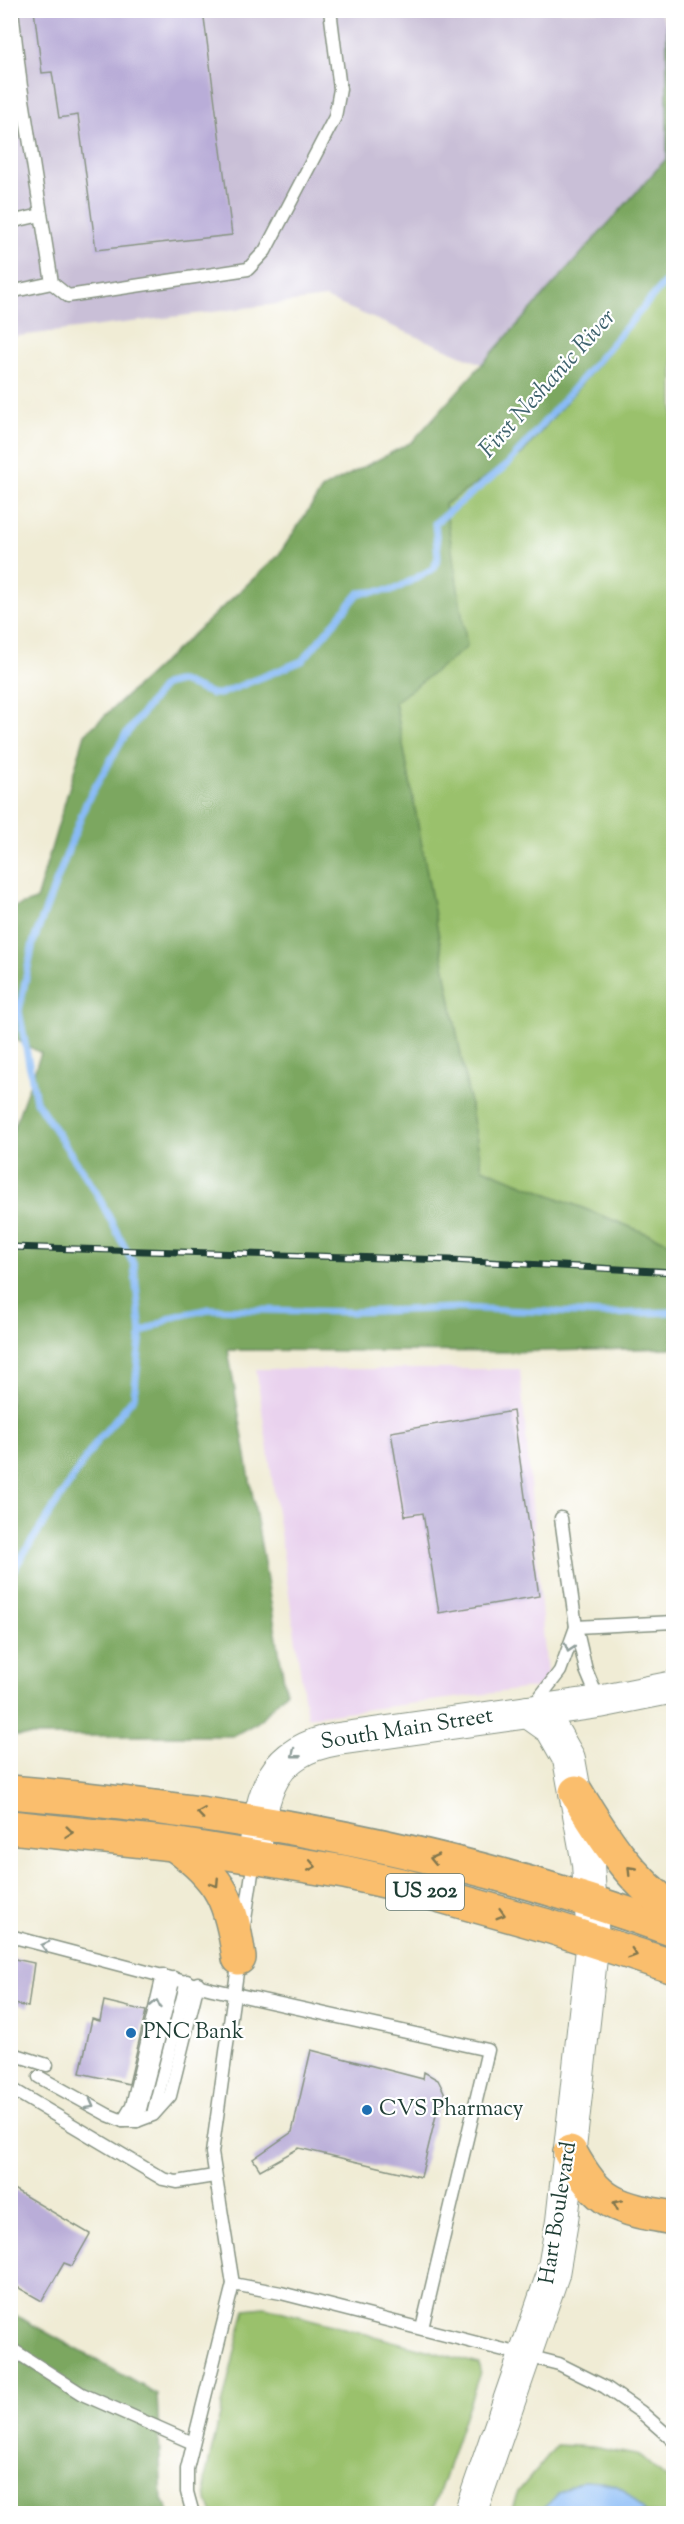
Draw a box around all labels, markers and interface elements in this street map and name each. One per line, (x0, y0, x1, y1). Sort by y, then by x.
water label: First Neshanic River (472, 302, 625, 466)
one-way arrow (564, 1642, 576, 1653)
street label: South Main Street (319, 1701, 496, 1759)
one-way arrow (291, 1747, 302, 1758)
one-way arrow (197, 1807, 206, 1820)
one-way arrow (64, 1825, 73, 1837)
one-way arrow (430, 1853, 440, 1866)
one-way arrow (307, 1859, 317, 1872)
one-way arrow (627, 1866, 638, 1876)
road number: US 202 (386, 1874, 464, 1910)
one-way arrow (208, 1877, 220, 1887)
one-way arrow (495, 1907, 506, 1919)
one-way arrow (40, 1940, 50, 1953)
one-way arrow (627, 1946, 638, 1959)
one-way arrow (148, 2000, 161, 2010)
place label: PNC Bank (143, 2017, 244, 2049)
marker: PNC Bank (124, 2026, 138, 2040)
place label: CVS Pharmacy (379, 2094, 523, 2126)
one-way arrow (84, 2098, 94, 2109)
marker: CVS Pharmacy (360, 2103, 374, 2117)
street label: Hart Boulevard (532, 2139, 586, 2287)
one-way arrow (613, 2199, 624, 2211)

